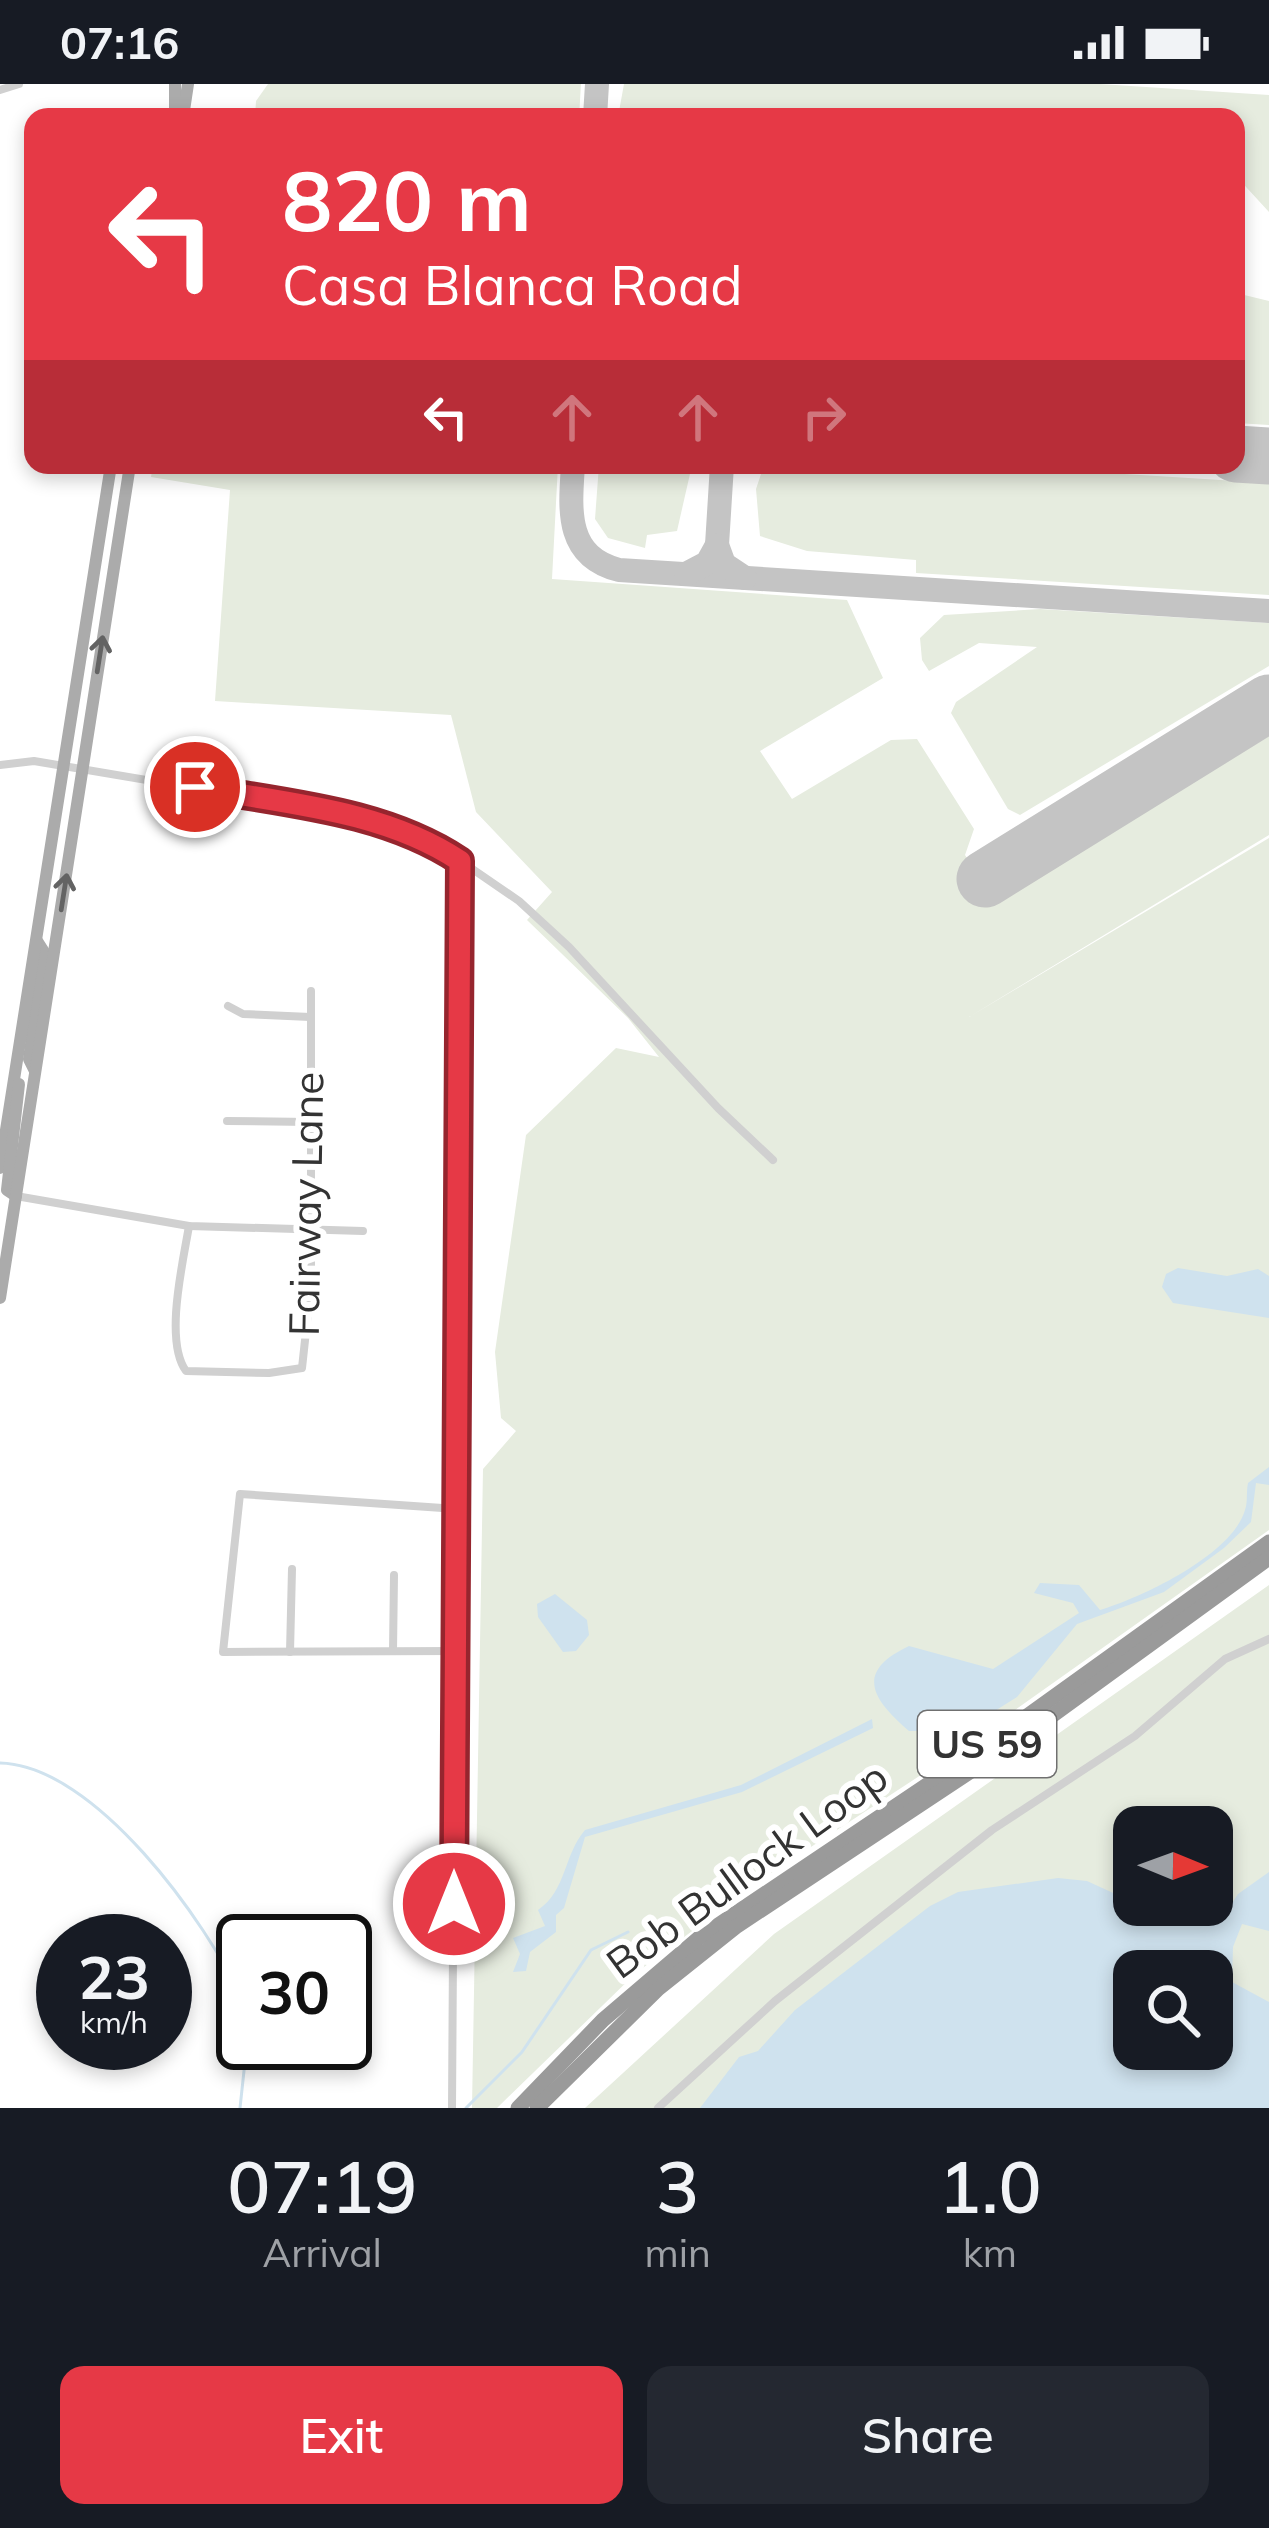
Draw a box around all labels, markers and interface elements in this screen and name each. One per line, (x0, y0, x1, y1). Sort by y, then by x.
text: 07:16 (60, 14, 179, 70)
text: 820 m (282, 147, 532, 252)
icon: left (84, 156, 240, 312)
text: Casa Blanca Road (282, 251, 743, 319)
icon: left (413, 384, 479, 450)
icon: ahead (539, 384, 605, 450)
icon: ahead (665, 384, 731, 450)
icon: right (791, 384, 857, 450)
one-way arrow (90, 635, 113, 674)
pin (144, 736, 246, 838)
icon: arrive (162, 754, 228, 820)
one-way arrow (53, 874, 76, 913)
street label: Fairway Lane (277, 1071, 334, 1337)
road number: US 59 (918, 1711, 1056, 1777)
street label: Bob Bullock Loop (596, 1750, 898, 1989)
north arrow (1113, 1806, 1233, 1926)
map controls (1113, 1806, 1233, 2070)
position arrow (391, 1841, 517, 1967)
speed limit sign: 30 (216, 1914, 372, 2070)
text: 23 (78, 1939, 150, 2014)
button: search (1113, 1950, 1233, 2070)
text: km/h (80, 2003, 148, 2041)
text: 07:19 (227, 2141, 417, 2231)
text: 3 (656, 2141, 699, 2231)
text: 1.0 (938, 2141, 1042, 2231)
text: Arrival (263, 2228, 382, 2277)
text: min (645, 2228, 711, 2277)
text: km (963, 2228, 1017, 2277)
button: Exit (60, 2366, 623, 2504)
button: Share (647, 2366, 1209, 2504)

